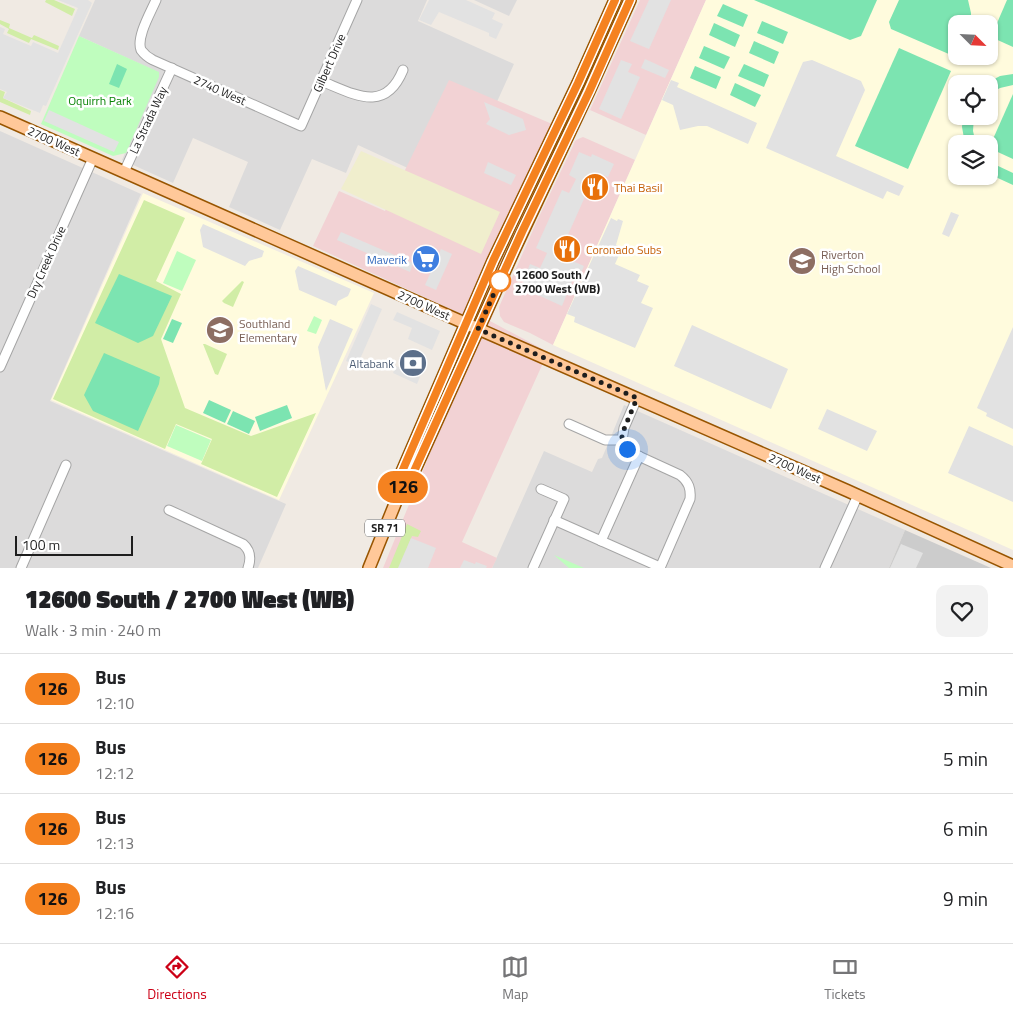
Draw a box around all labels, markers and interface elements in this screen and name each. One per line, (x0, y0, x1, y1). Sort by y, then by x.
north arrow (948, 15, 998, 65)
map controls (948, 15, 998, 185)
street label: Gilbert Drive (308, 31, 350, 95)
street label: 2740 West (191, 70, 250, 110)
button: locate (948, 75, 998, 125)
street label: La Strada Way (124, 83, 172, 157)
park label: Oquirrh Park (68, 91, 132, 110)
street label: 2700 West (25, 121, 84, 161)
button: layers (948, 135, 998, 185)
restaurant icon: Thai Basil (580, 172, 610, 202)
place label: Thai Basil (614, 178, 662, 197)
street label: Dry Creek Drive (22, 223, 70, 301)
restaurant icon: Coronado Subs (552, 234, 582, 264)
place label: Coronado Subs (586, 240, 662, 259)
supermarket icon: Maverik (411, 244, 441, 274)
place label: Riverton High School (821, 245, 881, 278)
school or university icon: Riverton High School (787, 246, 817, 276)
place label: Maverik (367, 250, 407, 269)
place label: 12600 South / 2700 West (WB) (515, 265, 600, 298)
marker: 12600 South / 2700 West (WB) (489, 270, 511, 292)
street label: 2700 West (395, 285, 454, 325)
place label: Southland Elementary (239, 314, 297, 347)
school or university icon: Southland Elementary (205, 315, 235, 345)
bank icon: Altabank (398, 348, 428, 378)
place label: Altabank (349, 354, 394, 373)
your location (615, 437, 640, 462)
street label: 2700 West (766, 448, 825, 488)
line badge: 126 (374, 471, 432, 503)
text: 126 (388, 473, 418, 500)
road number: SR 71 (365, 520, 405, 536)
scale bar (15, 533, 132, 556)
text: 100 m (22, 534, 60, 555)
text: 12600 South / 2700 West (WB) (25, 581, 354, 617)
button: heart (936, 585, 988, 637)
text: Walk · 3 min · 240 m (25, 618, 161, 642)
text: Bus (95, 662, 126, 691)
text: 3 min (943, 674, 988, 703)
text: 126 (37, 675, 68, 702)
text: 12:10 (95, 691, 134, 715)
text: Bus (95, 732, 126, 761)
text: 5 min (943, 744, 988, 773)
text: 126 (37, 745, 68, 772)
text: 12:12 (95, 761, 134, 785)
text: Bus (95, 802, 126, 831)
text: 6 min (943, 814, 988, 843)
text: 126 (37, 815, 68, 842)
text: 12:13 (95, 831, 134, 855)
text: Bus (95, 872, 126, 901)
text: 9 min (943, 884, 988, 913)
text: 126 (37, 885, 68, 912)
text: 12:16 (95, 901, 134, 925)
tab: Directions (147, 953, 207, 1004)
tab: Map (501, 953, 529, 1004)
tab: Tickets (824, 953, 866, 1004)

